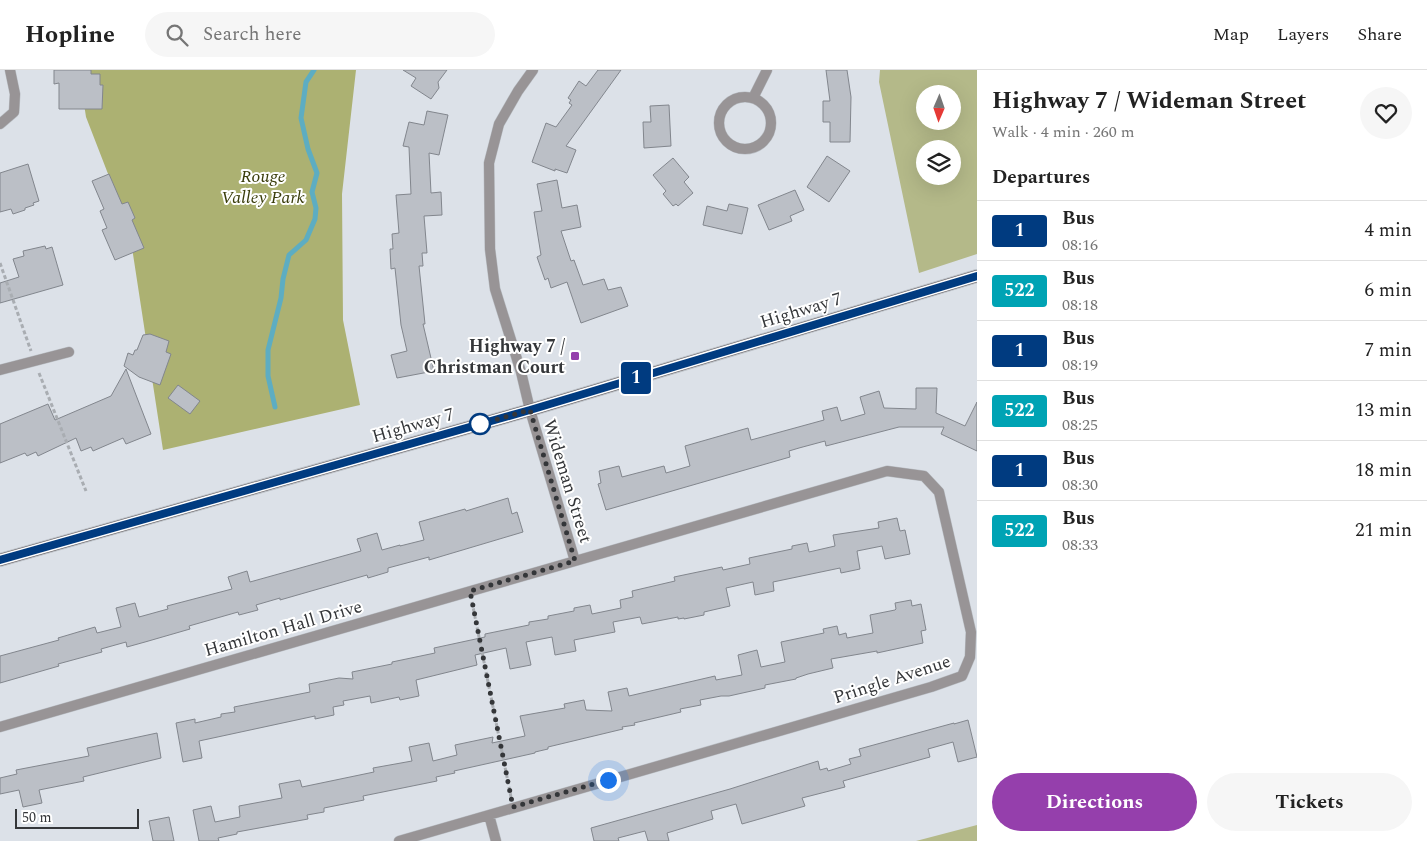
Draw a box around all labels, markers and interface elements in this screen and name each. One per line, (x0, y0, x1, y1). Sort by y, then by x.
search box (145, 12, 495, 57)
text: Hopline (25, 17, 115, 53)
text: Search here (203, 20, 301, 49)
icon: search (163, 21, 191, 49)
text: Map (1213, 21, 1249, 48)
text: Layers (1277, 21, 1329, 48)
text: Share (1357, 21, 1402, 48)
text: Highway 7 / Wideman Street (992, 83, 1306, 119)
north arrow (916, 85, 961, 130)
map controls (916, 85, 961, 185)
button: heart (1360, 87, 1412, 139)
text: Walk · 4 min · 260 m (992, 120, 1135, 144)
button: layers (916, 140, 961, 185)
park label: Rouge Valley Park (221, 163, 306, 211)
text: Departures (992, 163, 1090, 192)
text: Bus (1062, 204, 1095, 233)
text: 4 min (1364, 216, 1412, 245)
text: 1 (1014, 217, 1025, 244)
text: 08:16 (1062, 233, 1098, 257)
text: Bus (1062, 264, 1095, 293)
text: 6 min (1364, 276, 1412, 305)
text: 522 (1004, 277, 1035, 304)
street label: Highway 7 (757, 285, 846, 336)
text: 08:18 (1062, 293, 1098, 317)
text: Bus (1062, 324, 1095, 353)
place label: Highway 7 / Christman Court (424, 333, 565, 381)
text: 7 min (1364, 336, 1412, 365)
text: 1 (1014, 337, 1025, 364)
marker: Highway 7 / Christman Court (569, 350, 581, 362)
text: 08:19 (1062, 353, 1098, 377)
line badge: 1 (620, 362, 652, 394)
text: 1 (631, 364, 641, 391)
text: Bus (1062, 384, 1095, 413)
text: 13 min (1355, 396, 1412, 425)
text: 522 (1004, 397, 1035, 424)
street label: Highway 7 (369, 401, 458, 450)
unlabelled marker (469, 413, 491, 435)
text: 08:25 (1062, 413, 1098, 437)
street label: Wideman Street (536, 416, 599, 546)
text: Bus (1062, 444, 1095, 473)
text: 18 min (1355, 456, 1412, 485)
text: 1 (1014, 457, 1025, 484)
text: 08:30 (1062, 473, 1098, 497)
text: Bus (1062, 504, 1095, 533)
text: 21 min (1355, 516, 1412, 545)
text: 522 (1004, 517, 1035, 544)
text: 08:33 (1062, 533, 1098, 557)
street label: Hamilton Hall Drive (201, 593, 365, 664)
street label: Pringle Avenue (830, 648, 954, 711)
your location (596, 768, 621, 793)
button: Directions (992, 773, 1197, 831)
button: Tickets (1207, 773, 1412, 831)
scale bar (15, 806, 139, 829)
text: 50 m (22, 807, 52, 828)

